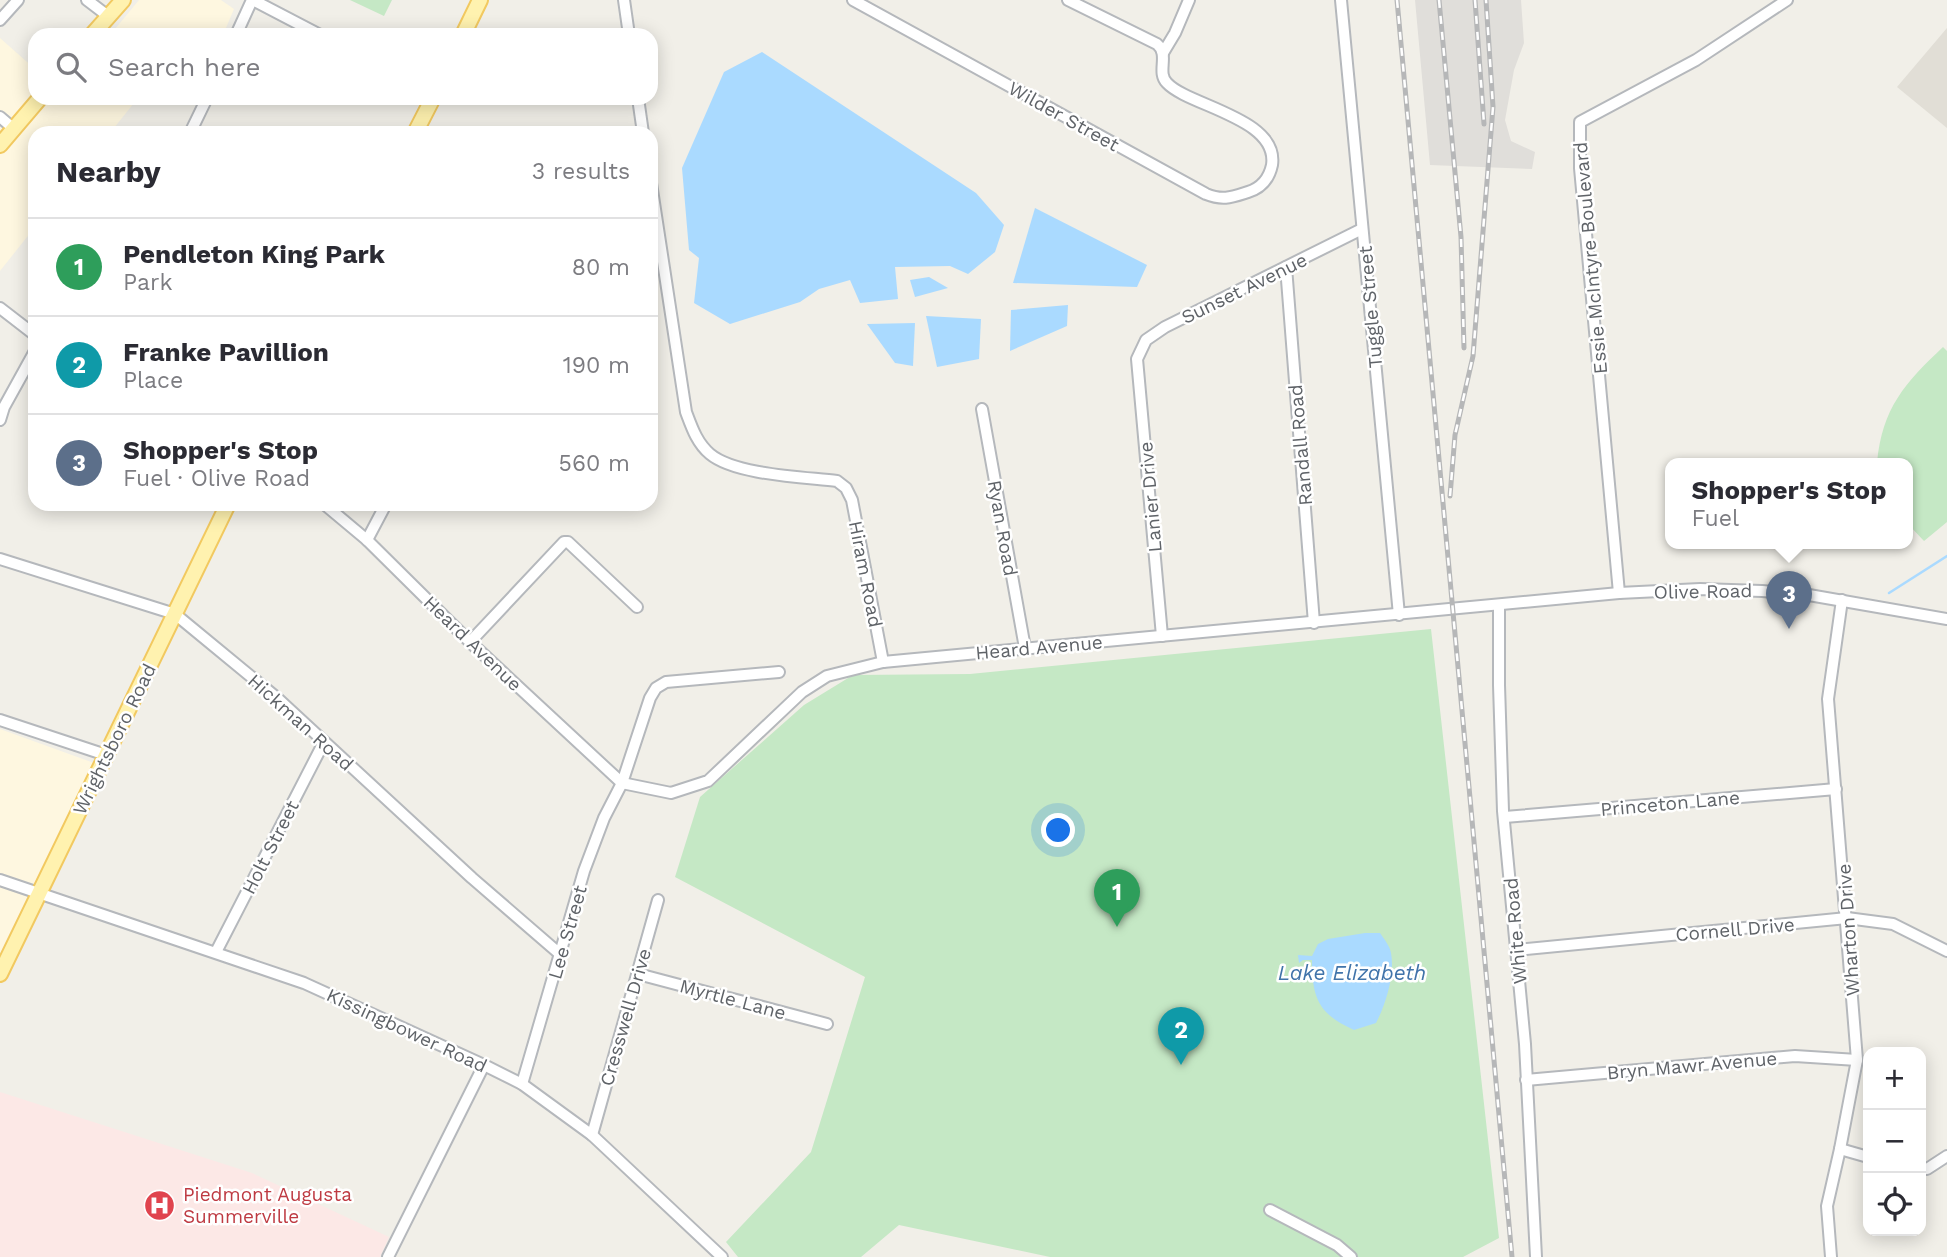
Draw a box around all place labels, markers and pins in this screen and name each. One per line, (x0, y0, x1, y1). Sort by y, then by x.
pin: 3 (1766, 571, 1812, 629)
pin: 1 (1094, 869, 1140, 927)
pin: 2 (1158, 1007, 1204, 1065)
place label: Piedmont Augusta Summerville (183, 1183, 352, 1228)
hospital icon: Piedmont Augusta Summerville (143, 1188, 177, 1222)

